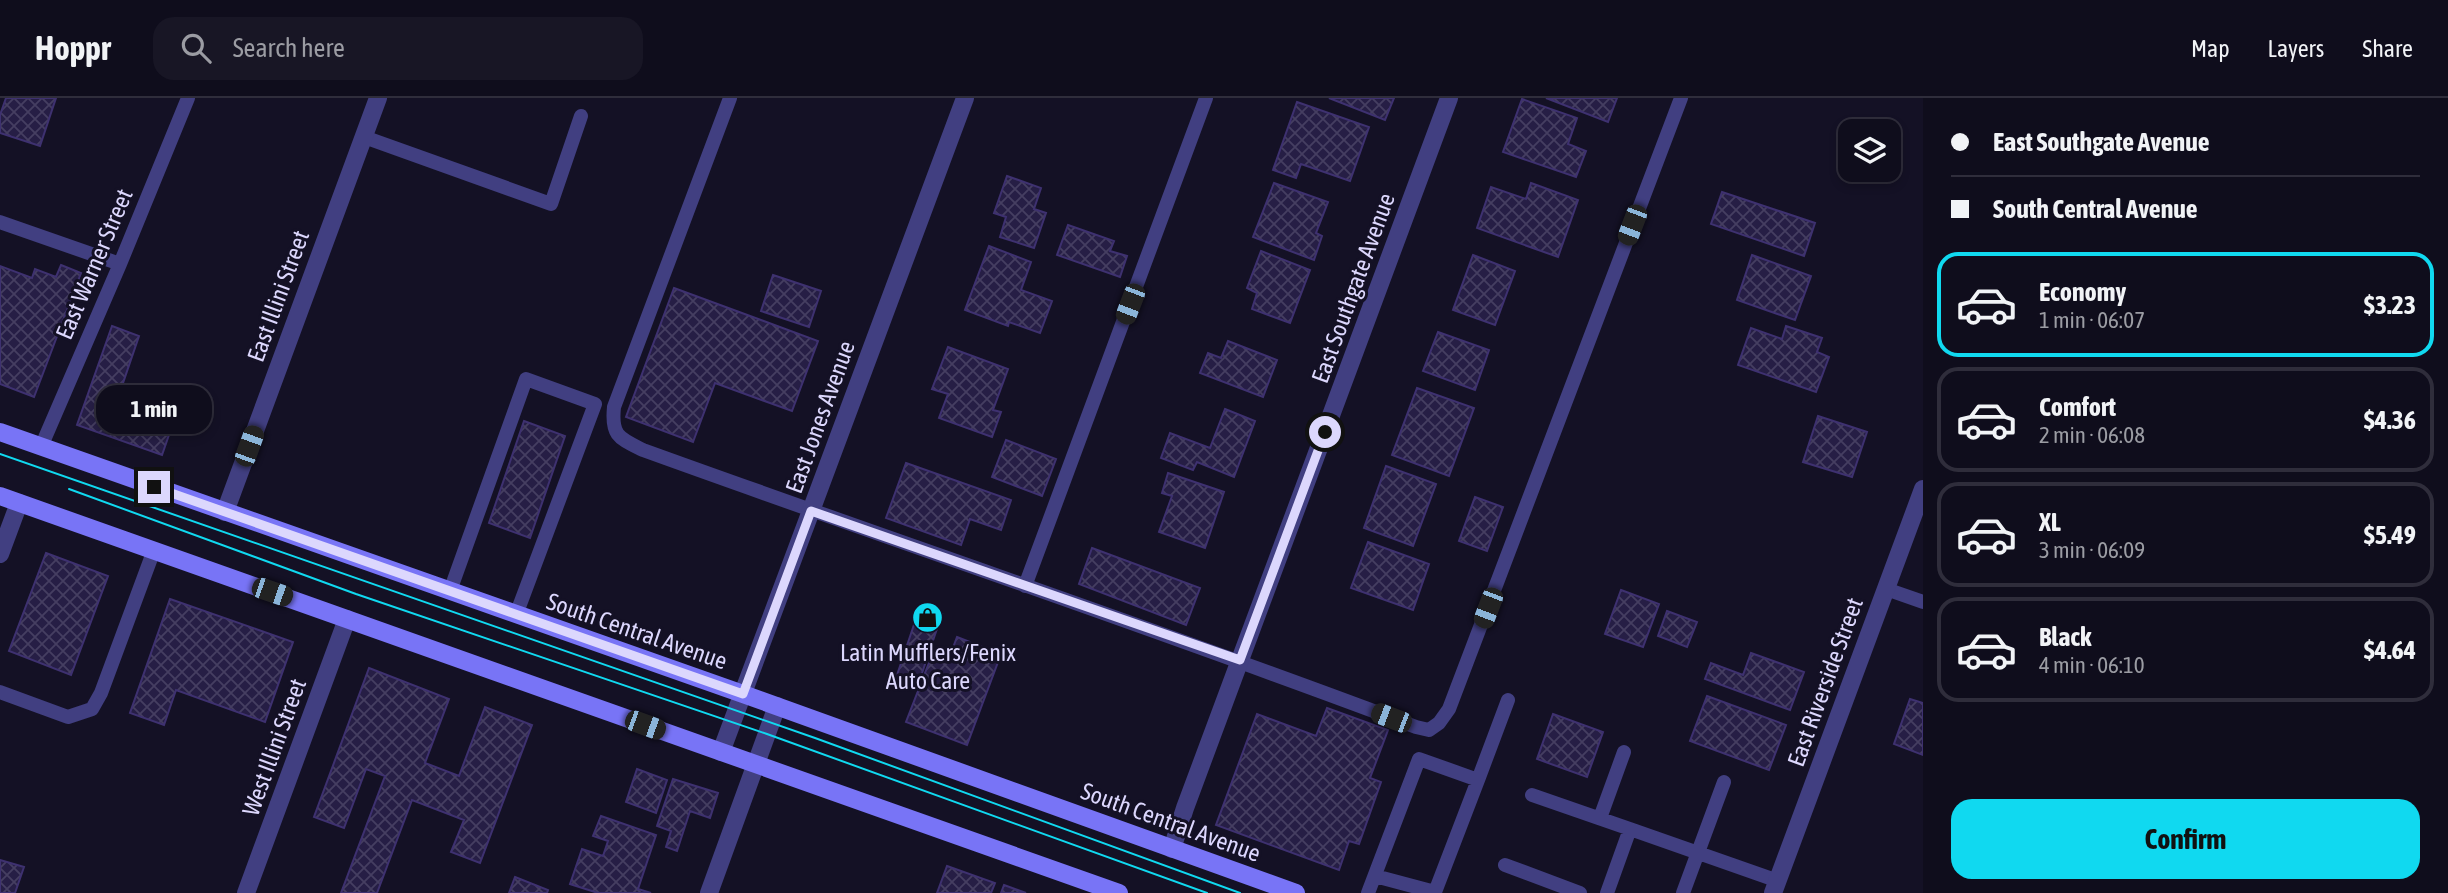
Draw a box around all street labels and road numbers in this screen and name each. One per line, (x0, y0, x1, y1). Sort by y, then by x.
street label: East Warner Street (50, 185, 138, 343)
street label: East Southgate Avenue (1306, 189, 1400, 387)
street label: East Illini Street (242, 227, 314, 365)
street label: East Jones Avenue (780, 337, 860, 497)
street label: South Central Avenue (543, 587, 731, 675)
street label: East Riverside Street (1782, 594, 1868, 770)
street label: West Illini Street (237, 675, 311, 819)
street label: South Central Avenue (1078, 777, 1264, 867)

